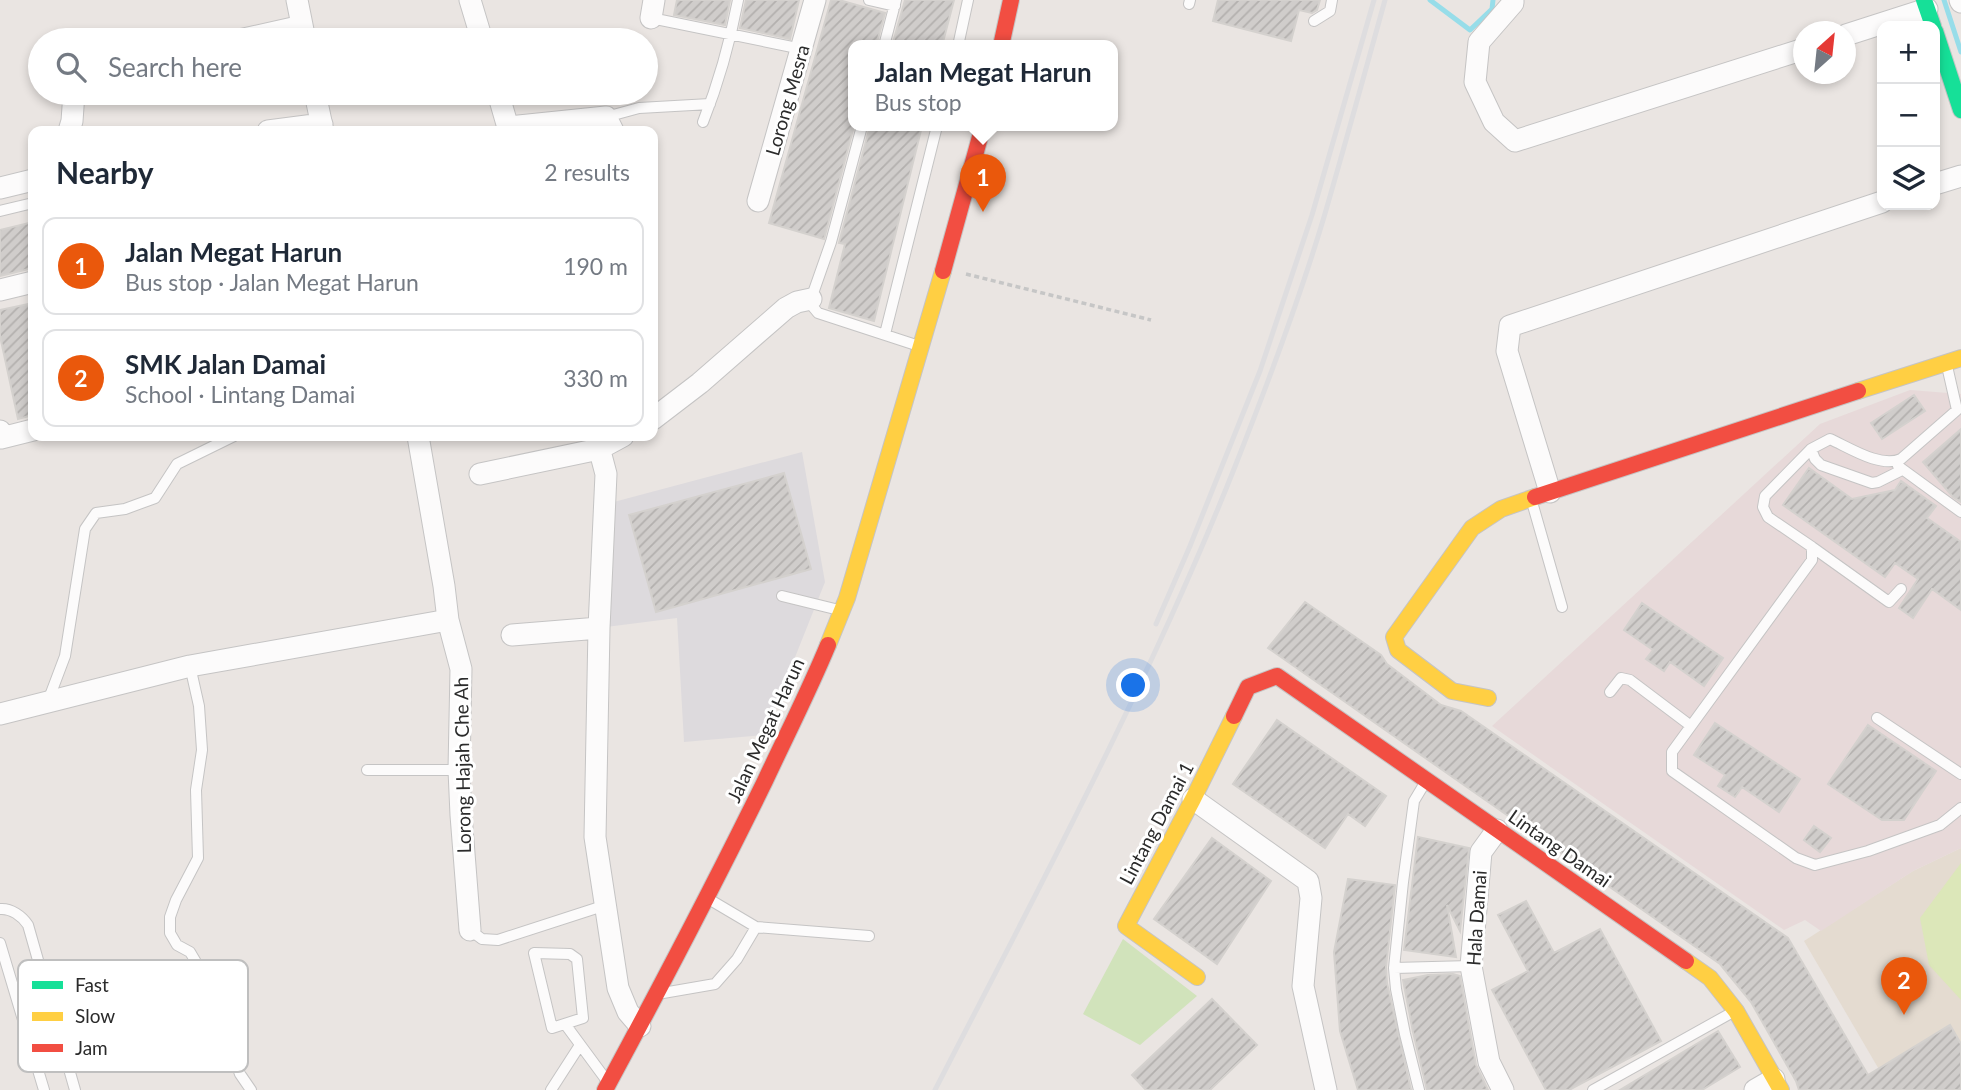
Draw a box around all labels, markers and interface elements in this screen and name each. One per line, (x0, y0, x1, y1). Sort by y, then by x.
north arrow (1793, 21, 1856, 84)
map controls (1877, 21, 1940, 210)
button: + (1877, 21, 1940, 84)
search box (28, 28, 658, 105)
popup (848, 40, 1118, 131)
street label: Lorong Mesra (760, 42, 814, 158)
icon: search (52, 48, 90, 86)
text: Search here (108, 51, 242, 83)
text: Jalan Megat Harun (874, 56, 1092, 88)
button: − (1877, 84, 1940, 147)
text: Bus stop (874, 88, 962, 116)
button: layers (1877, 147, 1940, 210)
text: Nearby (56, 154, 154, 190)
pin: 1 (960, 154, 1006, 212)
text: 2 results (544, 158, 630, 186)
text: Jalan Megat Harun (125, 236, 342, 268)
text: 1 (74, 252, 88, 280)
text: 190 m (563, 252, 628, 280)
text: Bus stop · Jalan Megat Harun (125, 268, 419, 296)
text: SMK Jalan Damai (125, 348, 326, 380)
text: 2 (74, 364, 88, 392)
text: 330 m (563, 364, 628, 392)
text: School · Lintang Damai (125, 380, 355, 408)
street label: Jalan Megat Harun (722, 654, 808, 806)
your location (1116, 668, 1150, 702)
street label: Lorong Hajah Che Ah (449, 677, 475, 853)
street label: Lintang Damai 1 (1114, 758, 1198, 888)
street label: Lintang Damai (1504, 804, 1616, 892)
street label: Hala Damai (1461, 869, 1491, 967)
pin: 2 (1881, 957, 1927, 1015)
legend (18, 960, 248, 1072)
text: Fast (75, 973, 109, 996)
text: Slow (75, 1004, 115, 1027)
text: Jam (75, 1036, 108, 1059)

